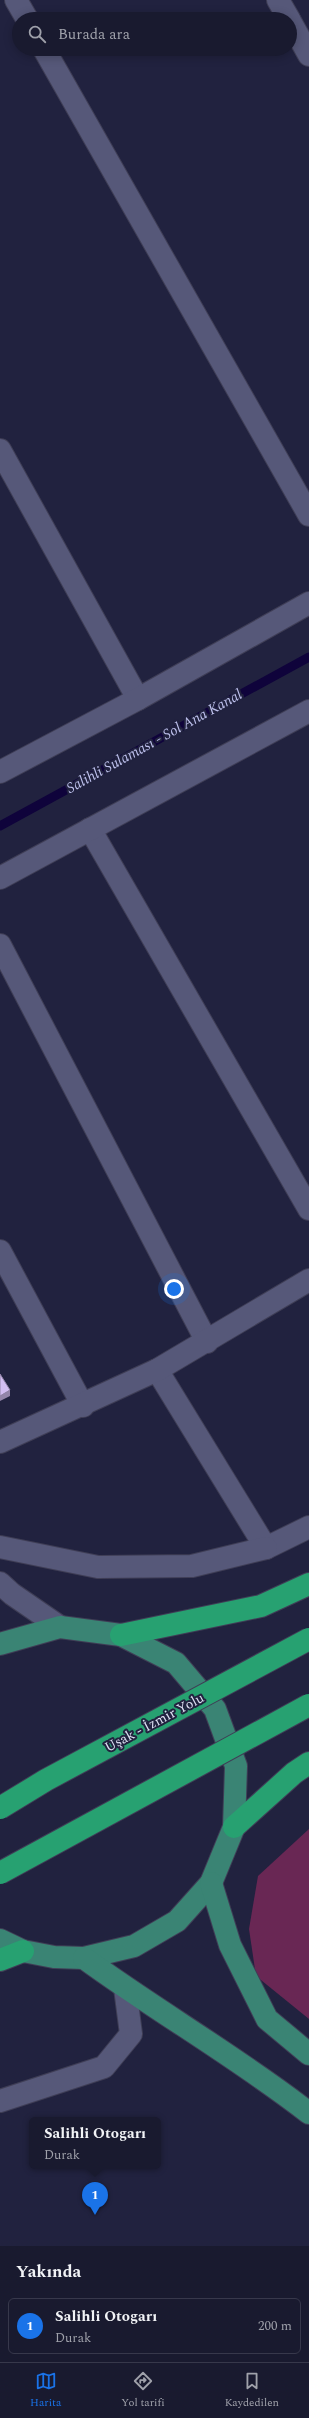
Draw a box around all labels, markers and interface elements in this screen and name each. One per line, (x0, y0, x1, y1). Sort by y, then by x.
search box (12, 12, 297, 56)
icon: search (26, 23, 48, 45)
text: Burada ara (58, 23, 130, 46)
water label: Salihli Sulaması - Sol Ana Kanal (62, 683, 247, 800)
your location (164, 1279, 184, 1299)
street label: Uşak - İzmir Yolu (101, 1687, 208, 1758)
popup (29, 2117, 161, 2169)
text: Salihli Otogarı (44, 2122, 146, 2145)
text: Durak (44, 2145, 80, 2165)
pin: 1 (82, 2182, 108, 2215)
text: Yakında (16, 2259, 81, 2285)
text: Salihli Otogarı (55, 2305, 157, 2328)
text: 1 (26, 2316, 34, 2336)
text: 200 m (258, 2316, 292, 2336)
text: Durak (55, 2328, 91, 2348)
tab: Harita (30, 2370, 61, 2411)
tab: Yol tarifi (121, 2370, 165, 2411)
tab: Kaydedilen (225, 2370, 279, 2411)

